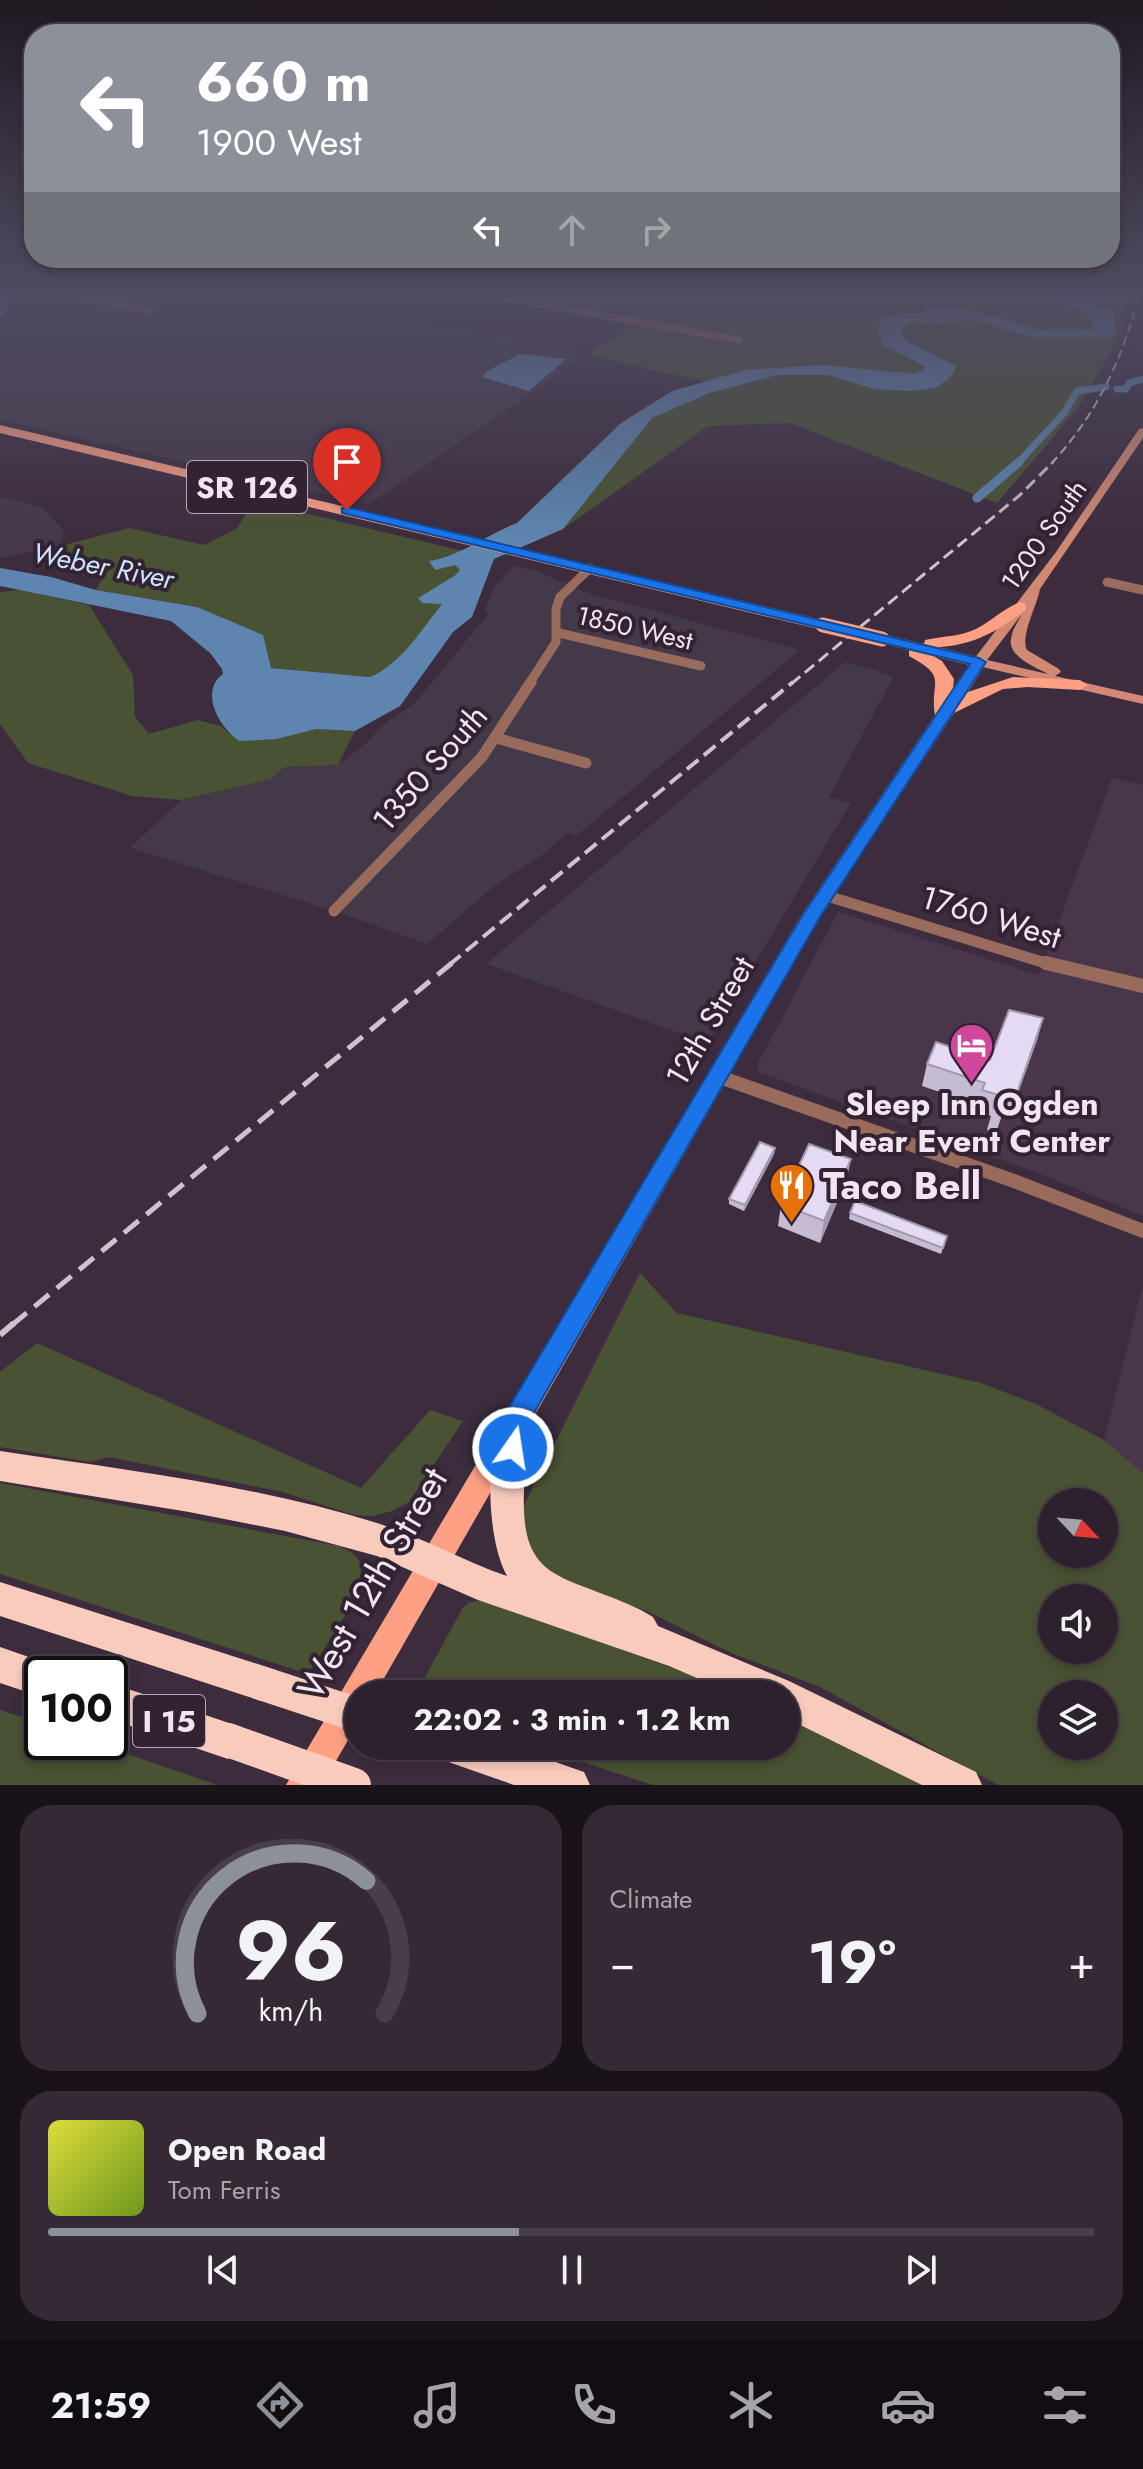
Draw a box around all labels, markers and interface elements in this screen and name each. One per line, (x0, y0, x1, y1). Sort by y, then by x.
text: 660 m (196, 41, 371, 122)
icon: left (64, 56, 168, 160)
text: 1900 West (196, 116, 361, 168)
icon: left (466, 208, 510, 252)
icon: ahead (550, 208, 594, 252)
icon: right (634, 208, 678, 252)
pin (313, 428, 381, 510)
icon: arrive (325, 440, 369, 484)
road number: SR 126 (187, 461, 307, 513)
street label: 1200 South (992, 472, 1096, 598)
water label: Weber River (29, 532, 179, 600)
street label: 1850 West (573, 596, 697, 660)
street label: 1350 South (362, 694, 498, 842)
street label: 1760 West (915, 874, 1067, 960)
street label: 12th Street (654, 947, 766, 1094)
hotel icon: Sleep Inn Ogden Near Event Center (948, 1021, 996, 1084)
place label: Sleep Inn Ogden Near Event Center (834, 1081, 1110, 1164)
place label: Taco Bell (823, 1158, 981, 1213)
restaurant icon: Taco Bell (768, 1161, 816, 1224)
position arrow (471, 1406, 555, 1490)
street label: West 12th Street (283, 1457, 461, 1709)
north arrow (1038, 1488, 1118, 1568)
map controls (1038, 1488, 1118, 1760)
button: sound (1038, 1584, 1118, 1664)
speed limit sign: 100 (24, 1656, 128, 1760)
button: layers (1038, 1680, 1118, 1760)
road number: I 15 (133, 1695, 205, 1747)
text: 22:02 · 3 min · 1.2 km (413, 1698, 731, 1741)
text: Climate (610, 1880, 692, 1918)
text: 96 (235, 1891, 346, 2011)
text: 19° (807, 1919, 896, 2006)
text: − (610, 1931, 635, 1995)
text: + (1068, 1931, 1095, 1995)
text: km/h (258, 1990, 323, 2032)
text: Open Road (168, 2128, 326, 2171)
text: Tom Ferris (168, 2171, 280, 2209)
icon: previous (201, 2248, 245, 2292)
icon: pause (550, 2248, 594, 2292)
icon: next (899, 2248, 943, 2292)
icon: directions (252, 2377, 308, 2433)
icon: music (409, 2377, 465, 2433)
icon: phone (566, 2377, 622, 2433)
icon: climate (723, 2377, 779, 2433)
icon: car (880, 2377, 936, 2433)
icon: filters (1037, 2377, 1093, 2433)
text: 21:59 (50, 2379, 151, 2431)

